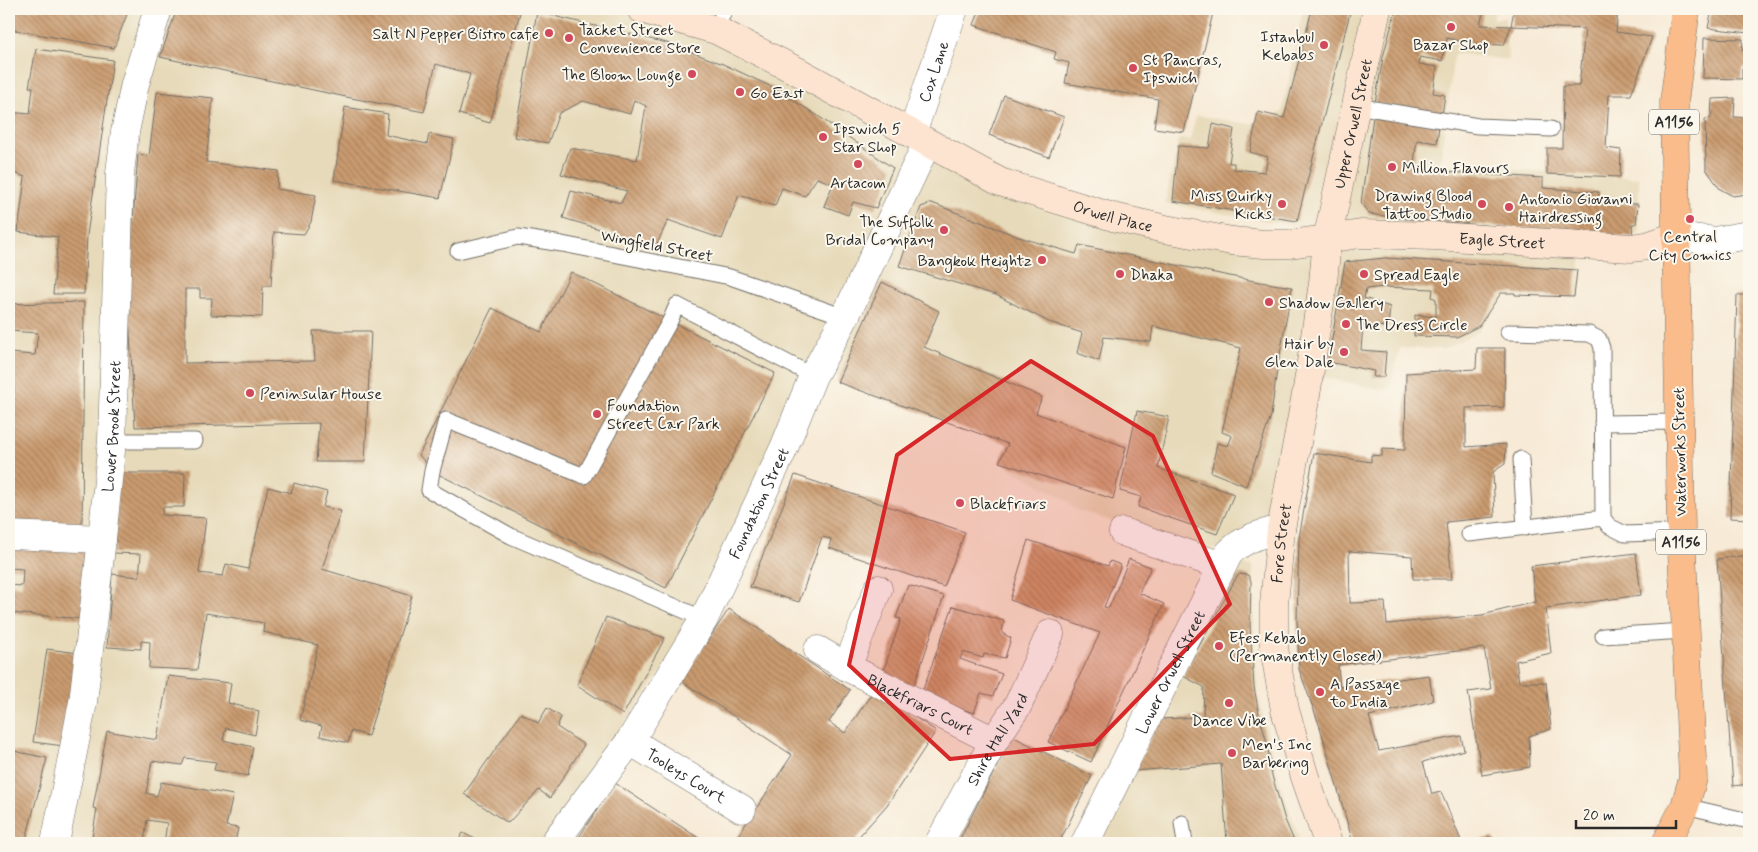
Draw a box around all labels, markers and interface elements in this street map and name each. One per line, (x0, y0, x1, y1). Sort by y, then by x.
place label: Tacket Street Convenience Store (579, 20, 701, 59)
marker: Bazar Shop (1445, 21, 1457, 33)
place label: Salt N Pepper Bistro cafe (372, 24, 539, 45)
marker: Salt N Pepper Bistro cafe (543, 27, 555, 39)
place label: Istanbul Kebabs (1260, 27, 1314, 66)
marker: Tacket Street Convenience Store (563, 32, 575, 44)
place label: Bazar Shop (1413, 35, 1489, 56)
street label: Cox Lane (914, 38, 955, 105)
marker: Istanbul Kebabs (1318, 39, 1330, 51)
place label: St Pancras, Ipswich (1143, 50, 1222, 89)
street label: Upper Orwell Street (1329, 57, 1378, 191)
marker: St Pancras, Ipswich (1127, 62, 1139, 74)
place label: The Bloom Lounge (562, 65, 682, 87)
marker: The Bloom Lounge (686, 68, 698, 80)
place label: Go East (750, 83, 804, 104)
marker: Go East (734, 86, 746, 98)
road number: A1156 (1649, 110, 1699, 134)
place label: Ipswich 5 Star Shop (833, 119, 901, 158)
marker: Ipswich 5 Star Shop (817, 131, 829, 143)
marker: Artacom (852, 158, 864, 170)
place label: Million Flavours (1402, 158, 1509, 179)
marker: Million Flavours (1386, 161, 1398, 173)
place label: Artacom (830, 173, 886, 194)
place label: Miss Quirky Kicks (1191, 186, 1272, 225)
place label: Drawing Blood Tattoo Studio (1374, 186, 1472, 225)
place label: Antonio Giovanni Hairdressing (1519, 189, 1632, 229)
street label: Orwell Place (1070, 196, 1154, 238)
marker: Miss Quirky Kicks (1276, 198, 1288, 210)
marker: Drawing Blood Tattoo Studio (1476, 198, 1488, 210)
marker: Antonio Giovanni Hairdressing (1503, 201, 1515, 213)
place label: The Suffolk Bridal Company (826, 212, 934, 251)
marker: Central City Comics (1684, 213, 1696, 225)
marker: The Suffolk Bridal Company (938, 224, 950, 236)
street label: Wingfield Street (599, 225, 715, 269)
place label: Central City Comics (1648, 227, 1732, 266)
street label: Eagle Street (1458, 229, 1546, 255)
place label: Bangkok Heightz (918, 251, 1032, 273)
marker: Bangkok Heightz (1036, 254, 1048, 266)
place label: Dhaka (1130, 265, 1174, 286)
place label: Spread Eagle (1374, 265, 1460, 286)
marker: Dhaka (1114, 268, 1126, 280)
marker: Spread Eagle (1358, 268, 1370, 280)
place label: Shadow Gallery (1279, 293, 1384, 314)
marker: Shadow Gallery (1263, 296, 1275, 308)
place label: The Dress Circle (1356, 315, 1468, 336)
marker: The Dress Circle (1340, 318, 1352, 330)
place label: Hair by Glen Dale (1265, 334, 1334, 373)
marker: Hair by Glen Dale (1338, 346, 1350, 358)
street label: Lower Brook Street (98, 360, 126, 493)
place label: Peninsular House (260, 384, 382, 405)
marker: Peninsular House (244, 387, 256, 399)
street label: Waterworks Street (1669, 387, 1692, 517)
place label: Foundation Street Car Park (607, 396, 720, 435)
marker: Foundation Street Car Park (591, 408, 603, 420)
street label: Foundation Street (725, 445, 795, 563)
place label: Blackfriars (970, 494, 1047, 515)
marker: Blackfriars (954, 497, 966, 509)
street label: Fore Street (1267, 501, 1298, 584)
road number: A1156 (1656, 530, 1706, 554)
street label: Lower Orwell Street (1132, 607, 1211, 738)
place label: Efes Kebab (Permanently Closed) (1229, 628, 1382, 667)
marker: Efes Kebab (Permanently Closed) (1213, 640, 1225, 652)
street label: Blackfriars Court (863, 670, 977, 741)
place label: A Passage to India (1329, 674, 1400, 713)
marker: A Passage to India (1314, 686, 1326, 698)
street label: Shire Hall Yard (963, 690, 1034, 790)
marker: Dance Vibe (1223, 697, 1235, 709)
place label: Dance Vibe (1191, 711, 1267, 732)
place label: Men's Inc Barbering (1242, 735, 1312, 775)
street label: Tooleys Court (642, 744, 730, 809)
marker: Men's Inc Barbering (1226, 747, 1238, 759)
scale bar (1576, 797, 1676, 829)
text: 20 m (1583, 806, 1615, 826)

